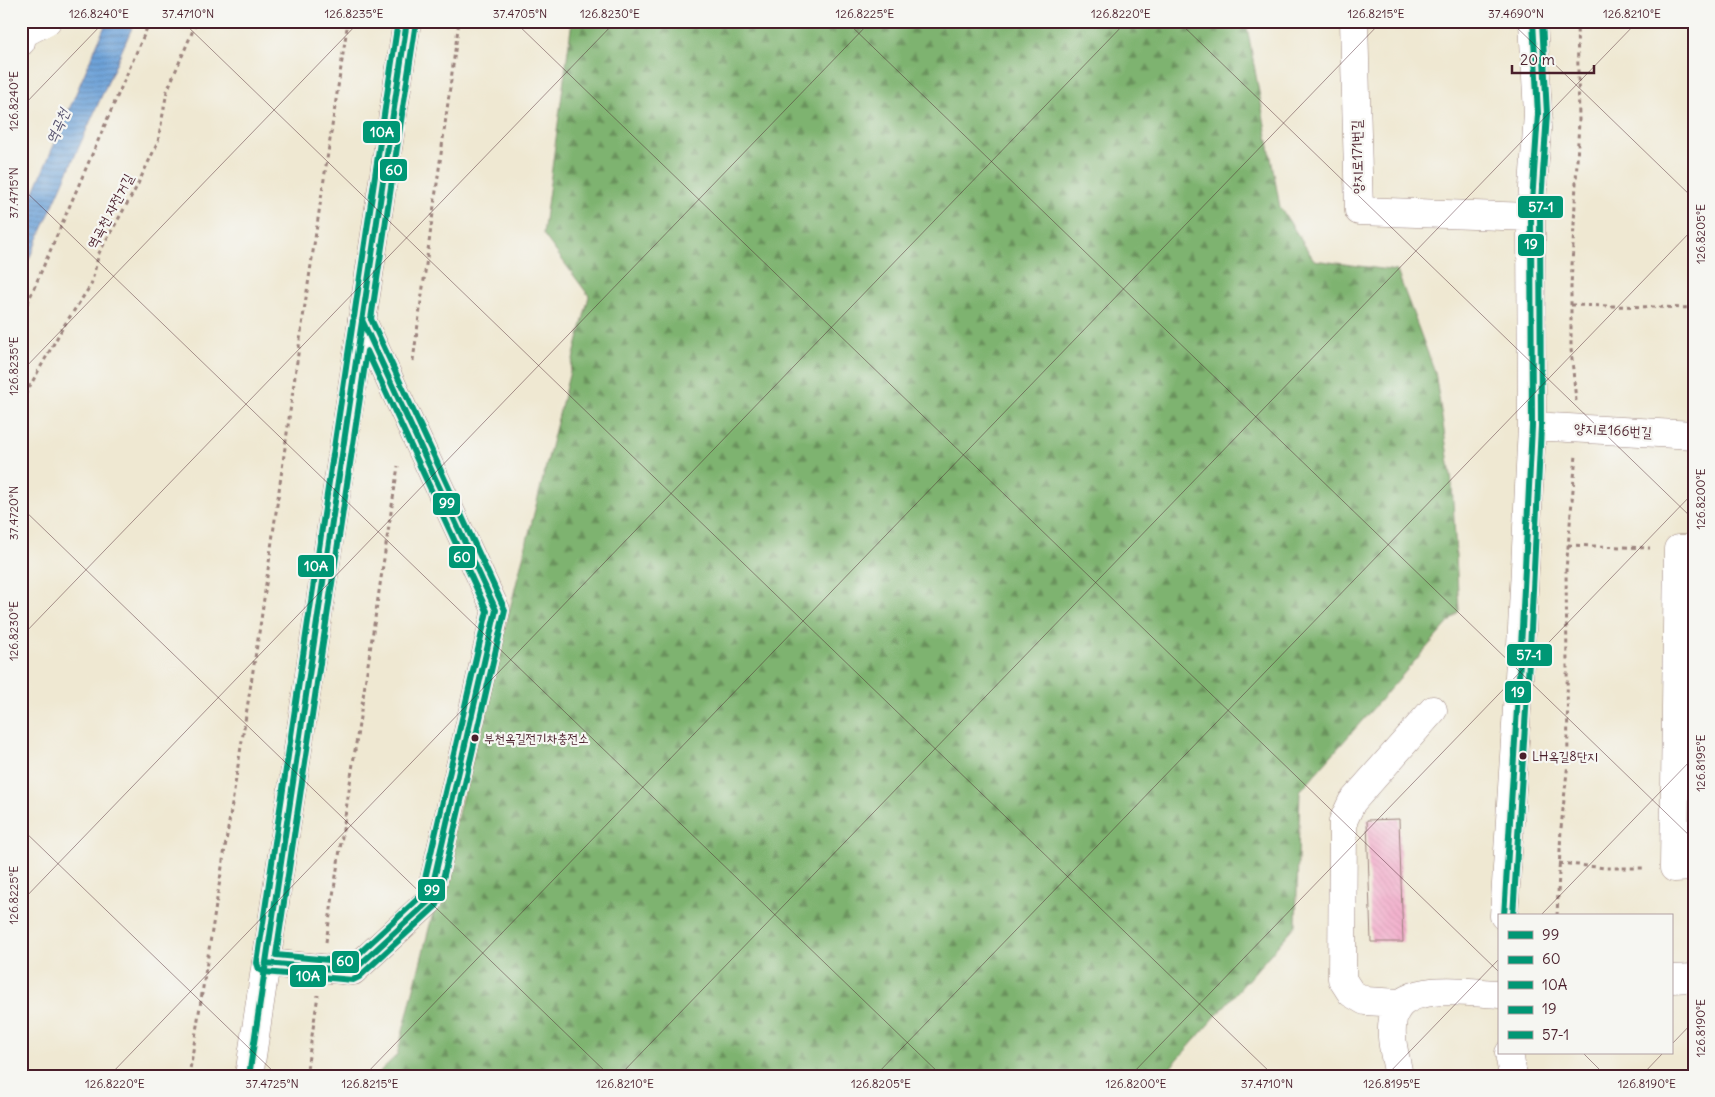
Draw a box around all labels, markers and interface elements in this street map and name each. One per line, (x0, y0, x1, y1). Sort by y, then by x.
text: 126.8240°E (69, 6, 129, 21)
text: 37.4710°N (162, 6, 214, 21)
text: 126.8235°E (324, 6, 384, 21)
text: 37.4705°N (493, 6, 547, 21)
text: 126.8230°E (580, 6, 640, 21)
text: 126.8225°E (836, 6, 894, 21)
text: 126.8220°E (1091, 6, 1151, 21)
text: 126.8215°E (1348, 6, 1404, 21)
text: 37.4690°N (1488, 6, 1544, 21)
text: 126.8210°E (1603, 6, 1661, 21)
scale bar (1512, 42, 1595, 74)
text: 20 m (1520, 50, 1555, 69)
text: 126.8240°E (6, 71, 21, 131)
water label: 역곡천 (41, 104, 74, 146)
street label: 양지로171번길 (1347, 119, 1367, 194)
line badge: 10A (362, 120, 401, 144)
text: 10A (370, 123, 394, 141)
line badge: 60 (379, 158, 408, 182)
text: 60 (385, 161, 403, 179)
text: 37.4715°N (6, 167, 21, 219)
street label: 역곡천 자전거길 (83, 170, 138, 252)
line badge: 57-1 (1517, 195, 1564, 219)
text: 57-1 (1528, 198, 1554, 216)
text: 126.8205°E (1693, 204, 1708, 264)
line badge: 19 (1517, 233, 1545, 257)
text: 19 (1524, 235, 1538, 253)
text: 126.8235°E (6, 336, 21, 396)
street label: 양지로166번길 (1574, 419, 1653, 441)
text: 126.8200°E (1693, 468, 1708, 530)
text: 37.4720°N (6, 486, 21, 540)
line badge: 99 (432, 492, 461, 516)
text: 99 (439, 494, 455, 512)
line badge: 60 (448, 545, 476, 569)
text: 60 (453, 548, 471, 566)
line badge: 10A (297, 554, 335, 578)
text: 10A (304, 557, 328, 575)
text: 126.8230°E (6, 601, 21, 661)
line badge: 57-1 (1506, 643, 1553, 667)
text: 57-1 (1516, 646, 1542, 664)
line badge: 19 (1504, 680, 1532, 704)
text: 19 (1511, 683, 1525, 701)
place label: 부천옥길전기차충전소 (484, 730, 589, 747)
marker: 부천옥길전기차충전소 (470, 733, 480, 743)
text: 126.8195°E (1693, 734, 1708, 792)
place label: LH옥길8단지 (1532, 748, 1598, 765)
marker: LH옥길8단지 (1518, 751, 1528, 761)
text: 126.8225°E (6, 866, 21, 924)
line badge: 99 (417, 878, 446, 902)
text: 99 (424, 881, 440, 899)
legend (1498, 914, 1672, 1054)
text: 99 (1542, 925, 1559, 944)
text: 60 (1542, 949, 1561, 968)
line badge: 60 (331, 950, 360, 974)
text: 60 (336, 952, 354, 970)
line badge: 10A (289, 964, 327, 988)
text: 10A (296, 967, 320, 985)
text: 10A (1542, 975, 1568, 994)
text: 19 (1542, 999, 1557, 1018)
text: 126.8190°E (1693, 999, 1708, 1057)
text: 57-1 (1542, 1025, 1569, 1044)
text: 126.8220°E (85, 1076, 145, 1091)
text: 37.4725°N (245, 1076, 299, 1091)
text: 126.8215°E (342, 1076, 398, 1091)
text: 126.8210°E (596, 1076, 654, 1091)
text: 126.8205°E (851, 1076, 911, 1091)
text: 126.8200°E (1105, 1076, 1167, 1091)
text: 37.4710°N (1241, 1076, 1293, 1091)
text: 126.8195°E (1363, 1076, 1421, 1091)
text: 126.8190°E (1618, 1076, 1676, 1091)

